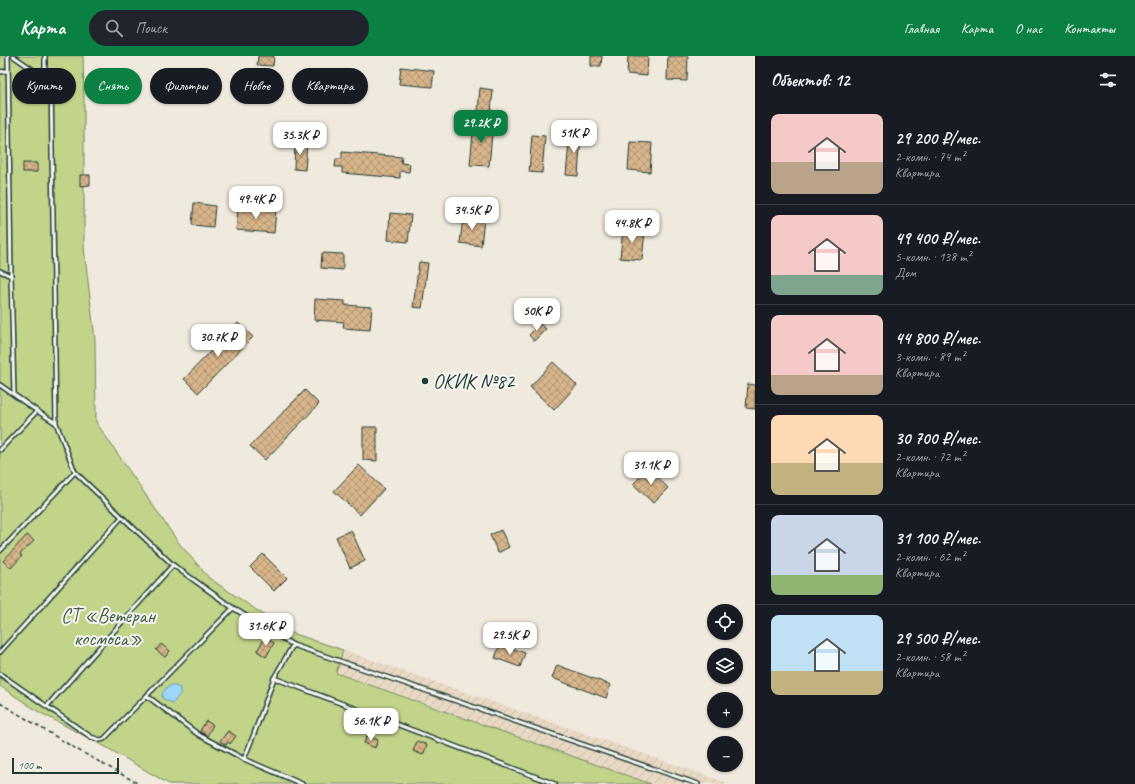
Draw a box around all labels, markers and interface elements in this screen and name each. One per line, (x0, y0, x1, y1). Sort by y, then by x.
search box (89, 10, 369, 46)
text: Карта (20, 16, 65, 40)
icon: search (103, 17, 125, 39)
text: Поиск (135, 19, 167, 38)
text: Главная (904, 20, 939, 37)
text: Карта (961, 20, 993, 37)
text: О нас (1015, 20, 1042, 37)
text: Контакты (1064, 20, 1115, 37)
chip: Купить (12, 68, 76, 104)
chip: Снять (84, 68, 142, 104)
chip: Фильтры (150, 68, 222, 104)
chip: Новое (230, 68, 284, 104)
chip: Квартира (292, 68, 368, 104)
icon: filters (1097, 69, 1119, 91)
text: Объектов: 12 (771, 70, 850, 91)
pin: 29.2K ₽ (444, 110, 518, 144)
text: 29.2K ₽ (463, 115, 499, 131)
pin: 51K ₽ (546, 120, 602, 154)
pin: 35.3K ₽ (263, 122, 337, 156)
text: 51K ₽ (560, 125, 588, 141)
text: 35.3K ₽ (282, 127, 318, 143)
text: 29 200 ₽/мес. (895, 128, 980, 149)
icon: home (803, 130, 851, 178)
text: 2-комн. · 74 m² (895, 149, 965, 165)
text: Квартира (895, 165, 939, 181)
pin: 49.4K ₽ (219, 186, 293, 220)
text: 49.4K ₽ (238, 191, 274, 207)
pin: 34.5K ₽ (435, 197, 509, 231)
text: 34.5K ₽ (454, 202, 490, 218)
pin: 44.8K ₽ (595, 210, 669, 244)
text: 44.8K ₽ (614, 215, 650, 231)
text: 49 400 ₽/мес. (895, 228, 980, 249)
icon: home (803, 231, 851, 279)
text: 5-комн. · 138 m² (895, 249, 971, 265)
text: Дом (895, 265, 916, 281)
pin: 50K ₽ (509, 298, 565, 332)
text: 50K ₽ (523, 303, 551, 319)
pin: 30.7K ₽ (181, 324, 255, 358)
text: 44 800 ₽/мес. (895, 328, 981, 349)
text: 30.7K ₽ (200, 329, 236, 345)
icon: home (803, 331, 851, 379)
text: 3-комн. · 89 m² (895, 349, 965, 365)
text: Квартира (895, 365, 939, 381)
place label: ОКИК №82 (433, 369, 516, 394)
marker: ОКИК №82 (420, 376, 430, 386)
text: 30 700 ₽/мес. (895, 428, 981, 449)
icon: home (803, 431, 851, 479)
text: 2-комн. · 72 m² (895, 449, 965, 465)
pin: 31.1K ₽ (614, 452, 688, 486)
text: 31.1K ₽ (633, 457, 669, 473)
text: Квартира (895, 465, 939, 481)
text: 31 100 ₽/мес. (895, 528, 981, 549)
icon: home (803, 531, 851, 579)
text: 2-комн. · 62 m² (895, 549, 965, 565)
text: Квартира (895, 565, 939, 581)
park label: СТ «Ветеран космоса» (61, 603, 157, 651)
map controls (707, 604, 743, 772)
button: locate (707, 604, 743, 640)
pin: 31.6K ₽ (229, 613, 303, 647)
text: 31.6K ₽ (248, 618, 284, 634)
pin: 29.5K ₽ (473, 622, 547, 656)
text: 29.5K ₽ (492, 627, 528, 643)
text: 29 500 ₽/мес. (895, 628, 980, 649)
icon: home (803, 631, 851, 679)
button: layers (707, 648, 743, 684)
text: 2-комн. · 58 m² (895, 649, 965, 665)
text: Квартира (895, 665, 939, 681)
button: + (707, 692, 743, 728)
pin: 56.1K ₽ (334, 708, 408, 742)
text: 56.1K ₽ (353, 713, 389, 729)
button: − (707, 736, 743, 772)
scale bar (12, 756, 119, 775)
text: 100 m (18, 758, 42, 772)

